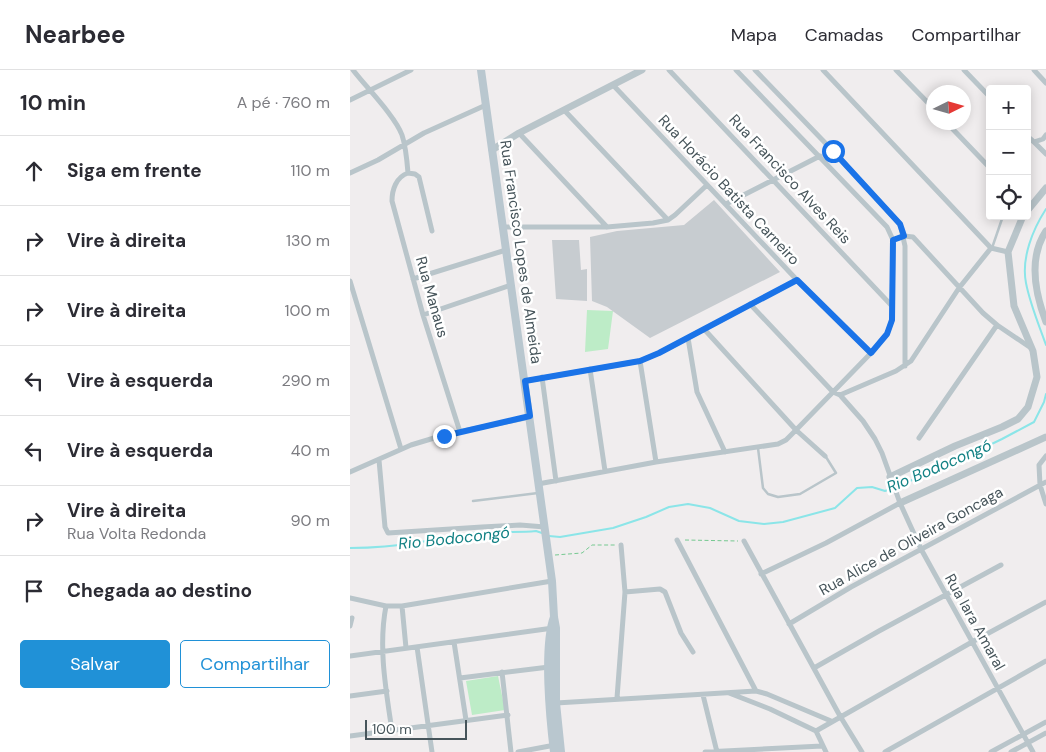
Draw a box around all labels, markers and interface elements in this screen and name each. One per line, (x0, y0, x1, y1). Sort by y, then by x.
text: Nearbee (25, 19, 125, 50)
text: Mapa (731, 23, 777, 47)
text: Camadas (805, 23, 883, 47)
text: Compartilhar (911, 23, 1021, 47)
north arrow (926, 85, 971, 130)
map controls (986, 85, 1031, 220)
button: + (986, 85, 1031, 130)
text: 10 min (20, 89, 86, 117)
text: A pé · 760 m (237, 92, 330, 113)
street label: Rua Francisco Alves Reis (725, 110, 855, 248)
street label: Rua Horácio Batista Carneiro (654, 111, 804, 270)
button: − (986, 130, 1031, 175)
street label: Rua Francisco Lopes de Almeida (495, 139, 547, 365)
route start (822, 140, 845, 163)
icon: ahead (20, 157, 48, 185)
text: Siga em frente (67, 158, 202, 183)
text: 110 m (291, 160, 330, 181)
button: locate (986, 175, 1031, 220)
icon: right (20, 227, 48, 255)
text: Vire à direita (67, 228, 186, 253)
text: 130 m (286, 230, 330, 251)
street label: Rua Manaus (411, 254, 453, 340)
icon: right (20, 297, 48, 325)
text: Vire à direita (67, 298, 186, 323)
text: 100 m (285, 300, 330, 321)
icon: left (20, 367, 48, 395)
text: Vire à esquerda (67, 368, 213, 393)
text: 290 m (281, 370, 330, 391)
route end (433, 425, 456, 448)
water label: Rio Bodocongó (883, 434, 995, 498)
icon: left (20, 437, 48, 465)
text: Vire à esquerda (67, 438, 213, 463)
text: 40 m (291, 440, 330, 461)
street label: Rua Alice de Oliveira Goncaga (815, 482, 1007, 600)
text: Vire à direita (67, 498, 186, 523)
icon: right (20, 507, 48, 535)
text: 90 m (290, 510, 330, 531)
water label: Rio Bodocongó (397, 522, 511, 554)
text: Rua Volta Redonda (67, 523, 206, 544)
street label: Rua Iara Amaral (940, 570, 1010, 674)
icon: arrive (20, 577, 48, 605)
text: Chegada ao destino (67, 578, 252, 603)
button: Salvar (20, 640, 170, 688)
button: Compartilhar (180, 640, 330, 688)
scale bar (365, 717, 468, 740)
text: 100 m (372, 720, 412, 738)

